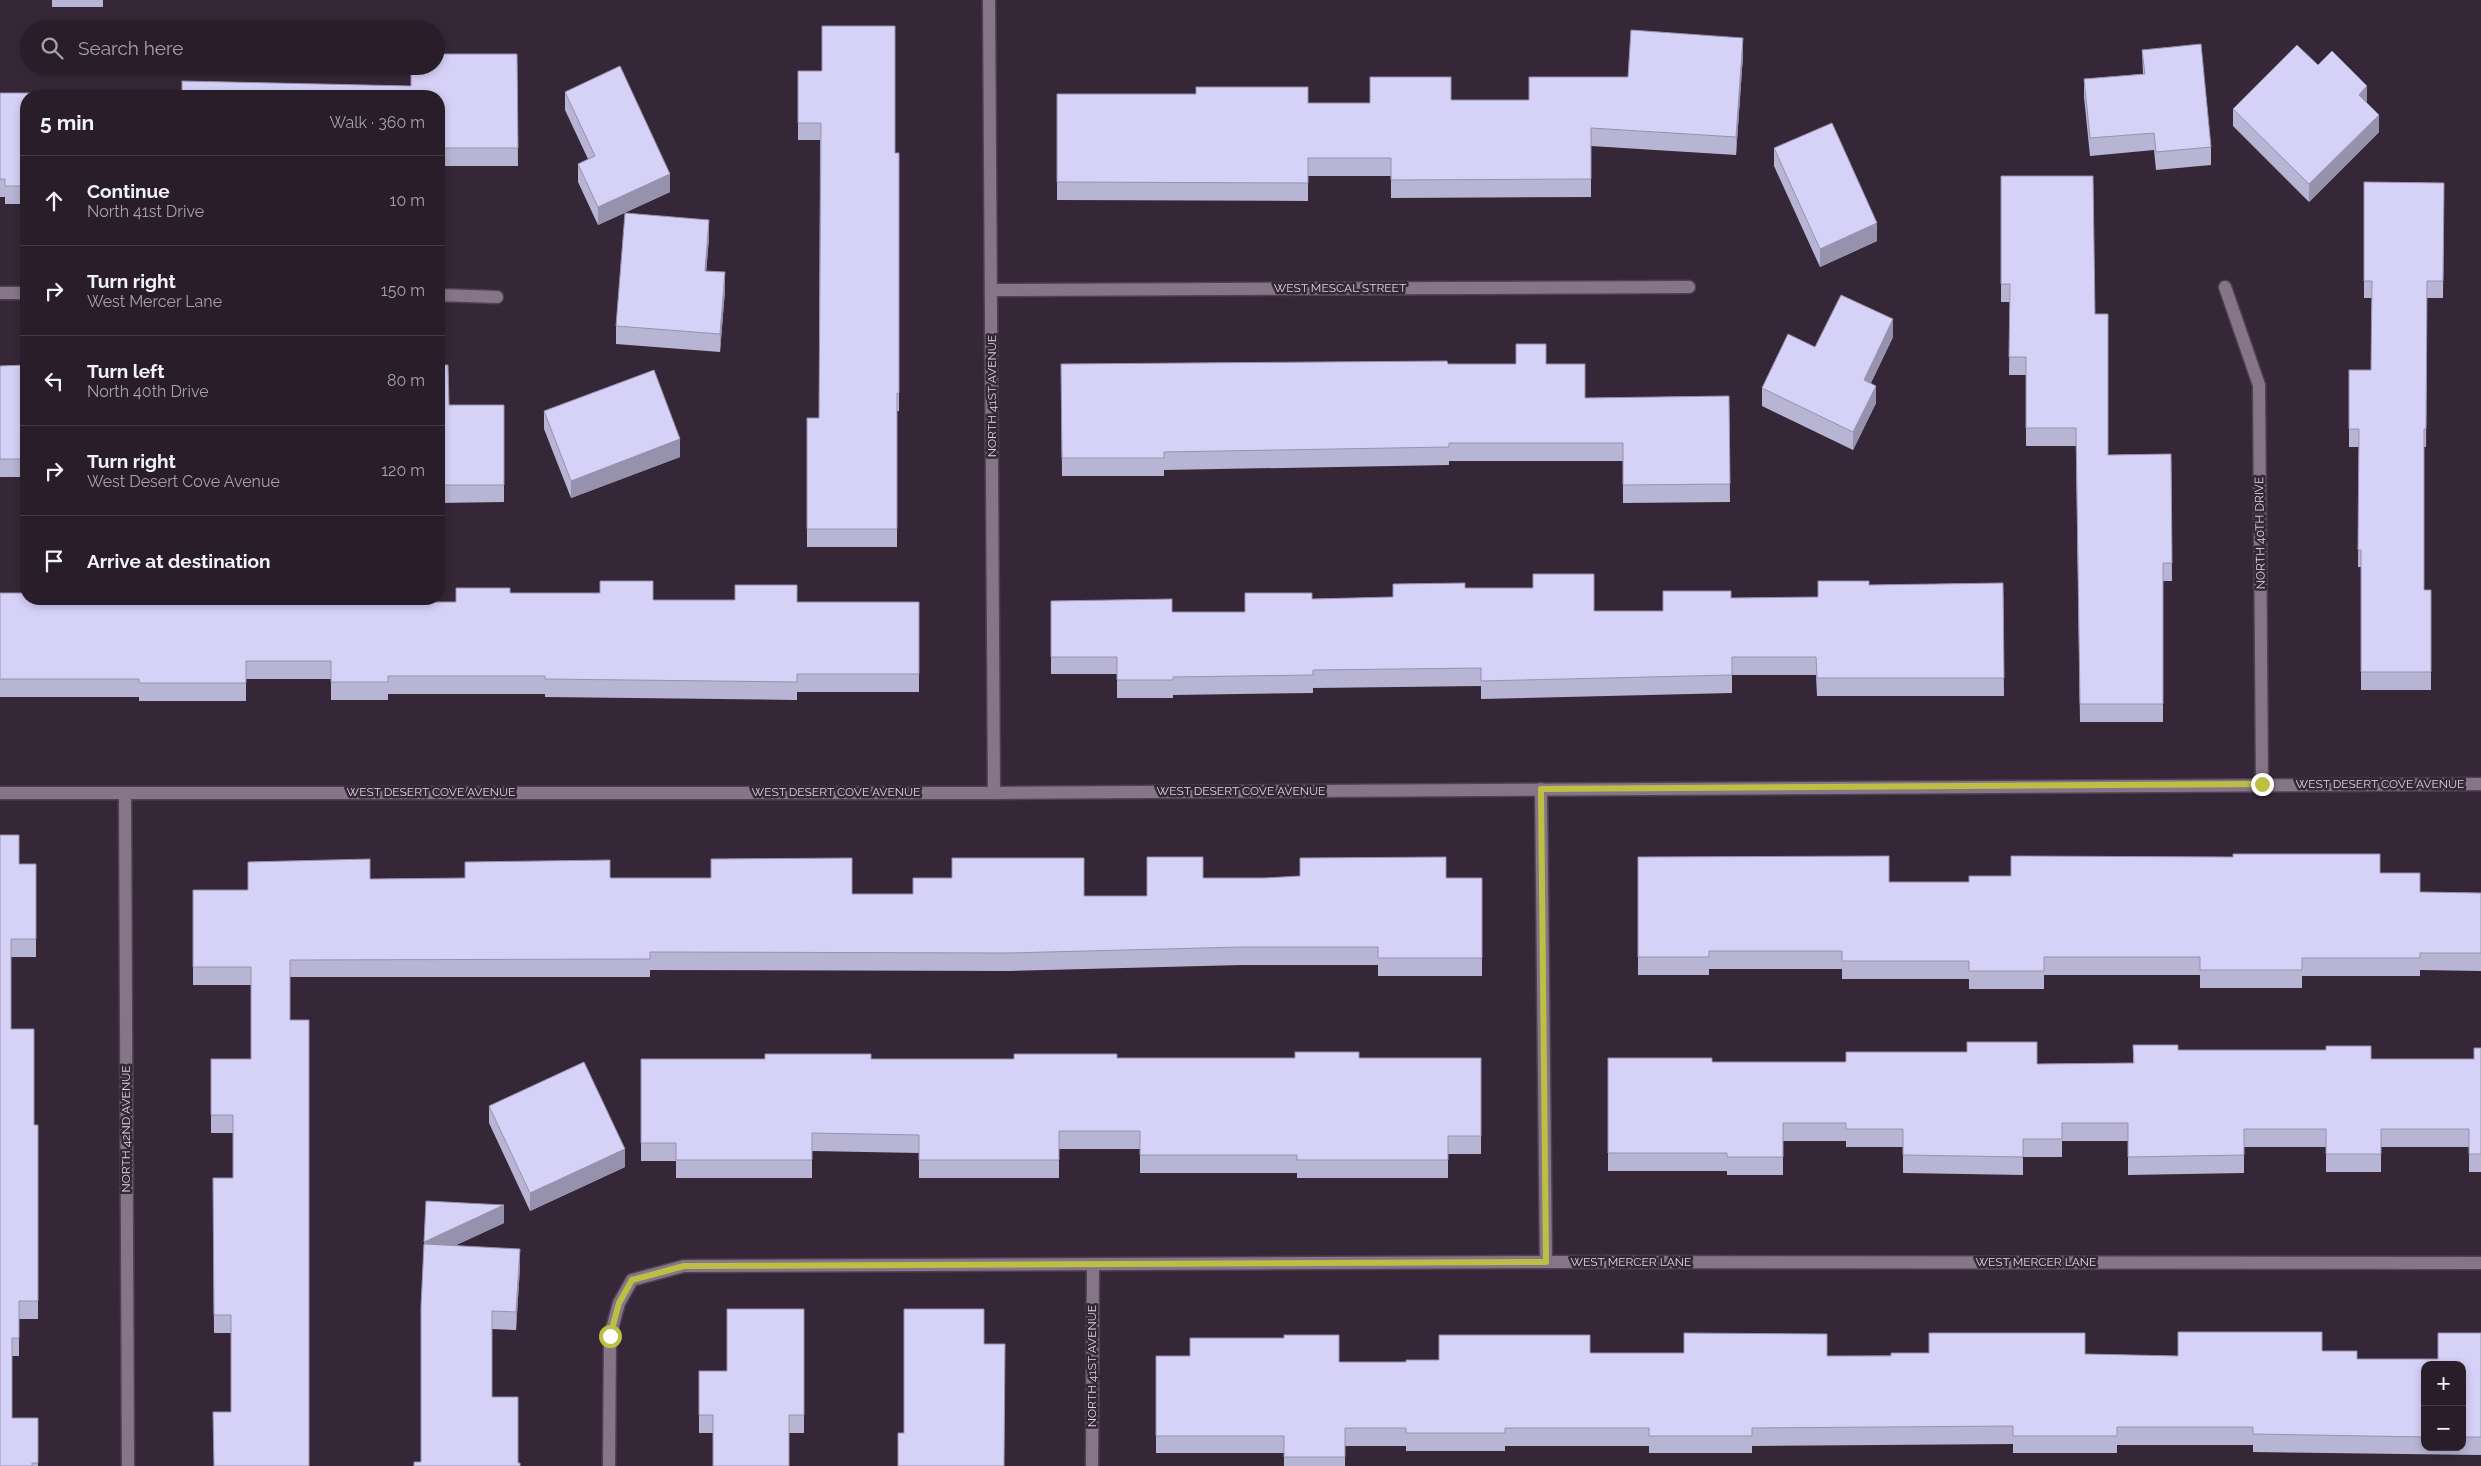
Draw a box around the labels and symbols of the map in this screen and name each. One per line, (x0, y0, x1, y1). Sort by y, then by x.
street label: WEST MESCAL STREET (1274, 281, 1407, 295)
street label: NORTH 41ST AVENUE (985, 335, 999, 457)
street label: NORTH 40TH DRIVE (2252, 477, 2268, 589)
route end (2251, 773, 2274, 796)
street label: WEST DESERT COVE AVENUE (2296, 777, 2464, 791)
street label: WEST DESERT COVE AVENUE (1157, 784, 1325, 798)
street label: WEST DESERT COVE AVENUE (347, 785, 515, 799)
street label: WEST DESERT COVE AVENUE (752, 785, 920, 799)
street label: NORTH 42ND AVENUE (119, 1065, 133, 1193)
street label: WEST MERCER LANE (1571, 1255, 1691, 1269)
street label: WEST MERCER LANE (1976, 1255, 2096, 1269)
street label: NORTH 41ST AVENUE (1085, 1305, 1099, 1427)
route start (599, 1325, 622, 1348)

